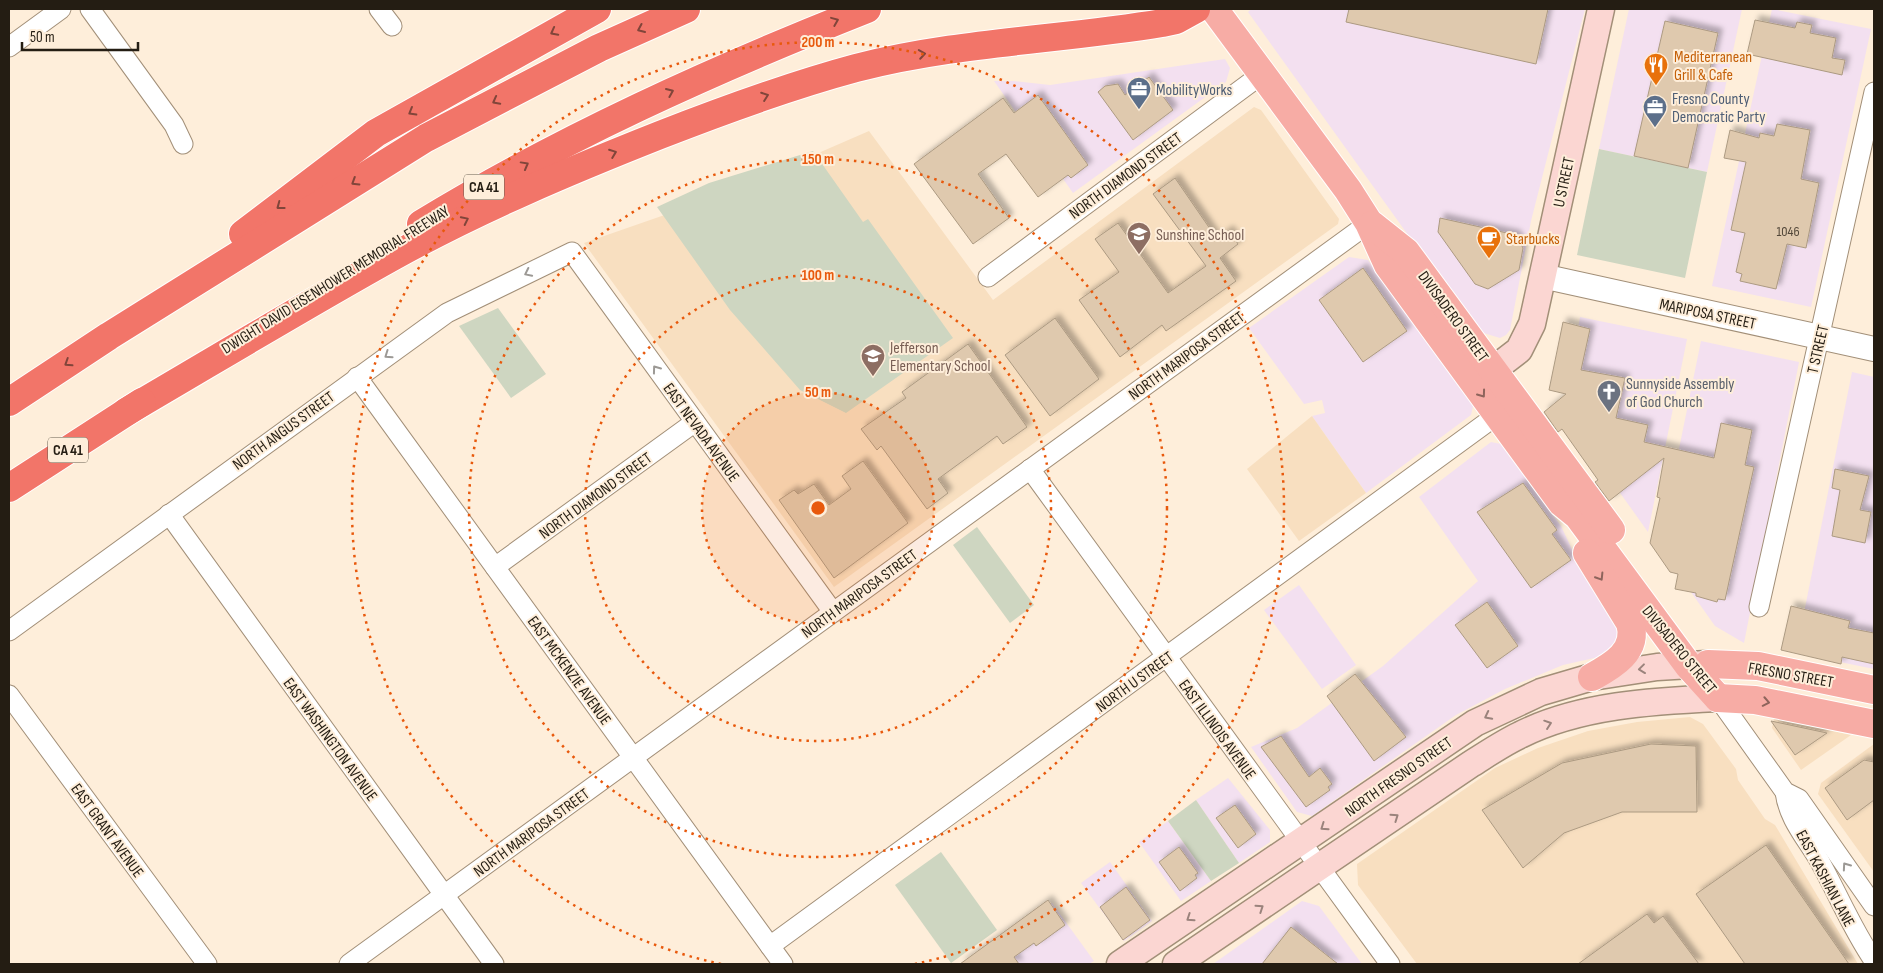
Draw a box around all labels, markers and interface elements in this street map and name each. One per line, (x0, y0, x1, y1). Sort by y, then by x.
one-way arrow (830, 17, 839, 28)
scale bar (22, 20, 139, 52)
one-way arrow (637, 22, 646, 33)
one-way arrow (550, 26, 559, 36)
text: 50 m (30, 28, 55, 47)
text: 200 m (801, 33, 835, 52)
place label: Mediterranean Grill & Cafe (1674, 48, 1752, 85)
one-way arrow (918, 50, 927, 60)
restaurant icon: Mediterranean Grill & Cafe (1643, 52, 1669, 86)
office icon: MobilityWorks (1126, 76, 1152, 110)
place label: MobilityWorks (1156, 81, 1232, 100)
one-way arrow (665, 87, 674, 98)
place label: Fresno County Democratic Party (1672, 90, 1765, 127)
one-way arrow (761, 92, 769, 102)
office icon: Fresno County Democratic Party (1642, 94, 1668, 128)
one-way arrow (492, 95, 501, 105)
one-way arrow (409, 105, 418, 115)
street label: NORTH DIAMOND STREET (1066, 129, 1186, 223)
one-way arrow (608, 149, 617, 160)
text: 150 m (802, 150, 834, 169)
street label: U STREET (1550, 155, 1579, 209)
one-way arrow (519, 161, 528, 171)
road number: CA 41 (464, 174, 504, 200)
one-way arrow (352, 176, 361, 186)
one-way arrow (277, 200, 286, 208)
street label: DWIGHT DAVID EISENHOWER MEMORIAL FREEWAY (218, 202, 453, 359)
one-way arrow (460, 216, 469, 226)
school or university icon: Sunshine School (1126, 221, 1152, 255)
house number: 1046 (1776, 223, 1800, 240)
cafe icon: Starbucks (1476, 225, 1502, 259)
place label: Sunshine School (1156, 226, 1244, 245)
place label: Starbucks (1506, 230, 1560, 249)
text: 100 m (802, 266, 834, 285)
one-way arrow (524, 267, 533, 277)
street label: DIVISADERO STREET (1413, 268, 1492, 366)
street label: MARIPOSA STREET (1658, 295, 1758, 334)
street label: NORTH MARIPOSA STREET (1125, 308, 1249, 405)
street label: T STREET (1804, 323, 1833, 376)
place label: Jefferson Elementary School (889, 339, 990, 376)
school or university icon: Jefferson Elementary School (860, 343, 886, 377)
one-way arrow (384, 349, 394, 358)
one-way arrow (65, 356, 74, 366)
one-way arrow (654, 366, 662, 375)
place label: Sunnyside Assembly of God Church (1626, 375, 1734, 412)
church icon: Sunnyside Assembly of God Church (1596, 379, 1622, 413)
street label: EAST NEVADA AVENUE (659, 380, 743, 486)
text: 50 m (805, 383, 831, 402)
street label: NORTH ANGUS STREET (229, 388, 339, 474)
one-way arrow (1476, 388, 1485, 398)
road number: CA 41 (48, 438, 88, 462)
street label: NORTH DIAMOND STREET (536, 449, 656, 543)
centre of rings (809, 499, 827, 517)
street label: NORTH MARIPOSA STREET (798, 546, 922, 643)
one-way arrow (1594, 572, 1604, 581)
street label: DIVISADERO STREET (1638, 602, 1720, 698)
street label: EAST MCKENZIE AVENUE (523, 613, 615, 729)
street label: NORTH U STREET (1092, 647, 1178, 717)
street label: FRESNO STREET (1747, 659, 1835, 692)
one-way arrow (1638, 663, 1646, 674)
street label: EAST WASHINGTON AVENUE (279, 674, 381, 805)
street label: EAST ILLINOIS AVENUE (1174, 676, 1259, 784)
one-way arrow (1762, 696, 1770, 706)
one-way arrow (1484, 710, 1493, 720)
one-way arrow (1543, 720, 1552, 730)
street label: NORTH FRESNO STREET (1342, 733, 1456, 821)
street label: EAST GRANT AVENUE (66, 780, 147, 881)
street label: NORTH MARIPOSA STREET (470, 785, 594, 882)
one-way arrow (1389, 814, 1398, 823)
one-way arrow (1321, 821, 1330, 830)
street label: EAST KASHIAN LANE (1791, 827, 1858, 930)
one-way arrow (1843, 862, 1852, 872)
one-way arrow (1254, 905, 1264, 914)
one-way arrow (1186, 912, 1195, 921)

